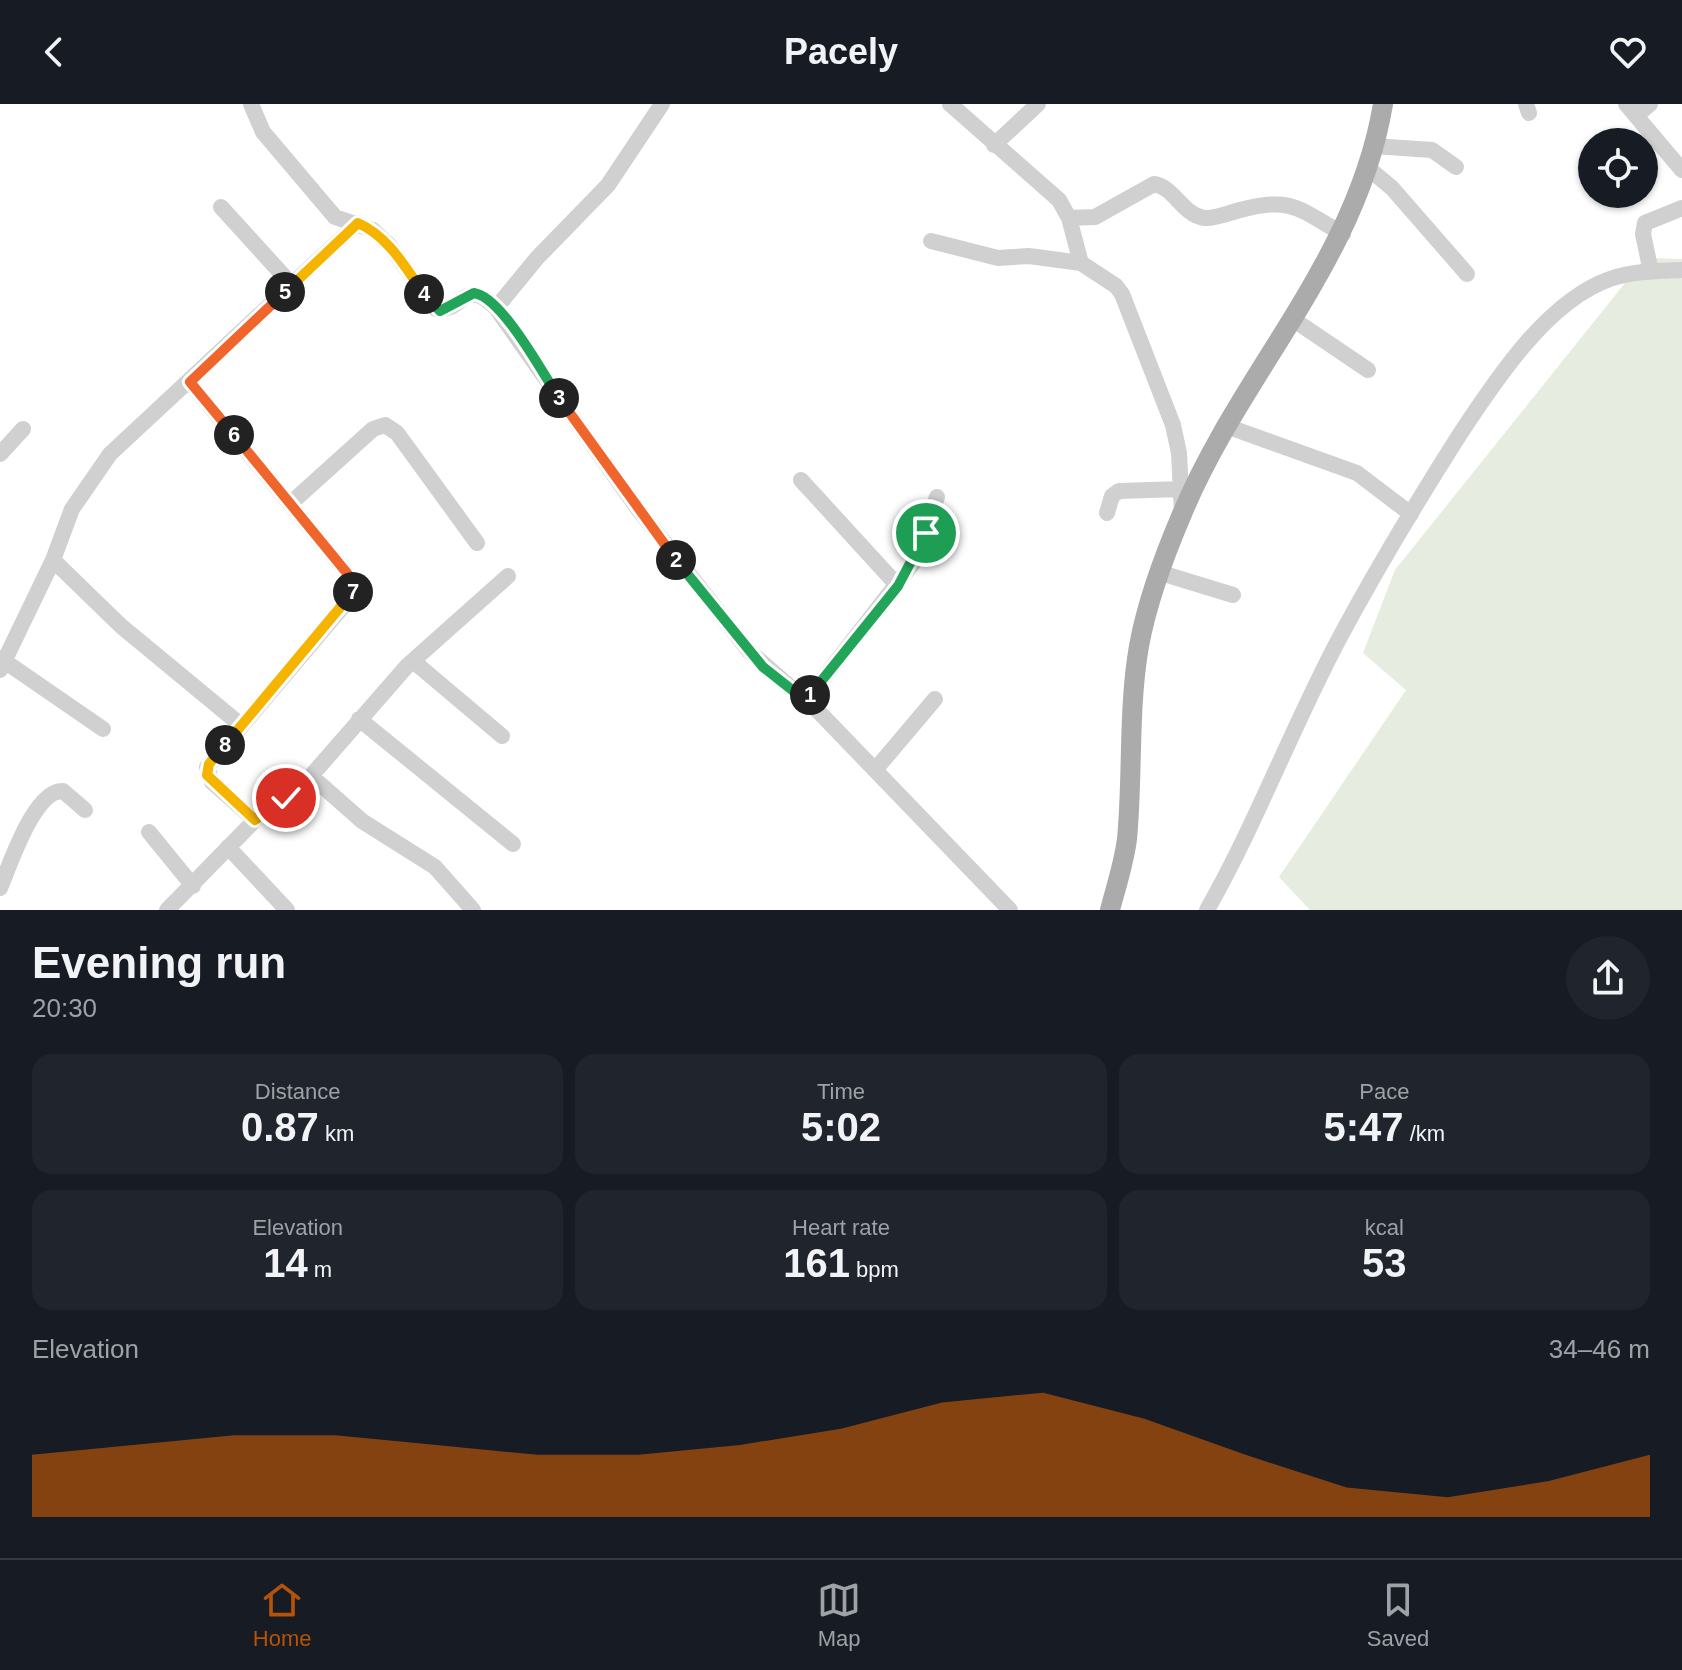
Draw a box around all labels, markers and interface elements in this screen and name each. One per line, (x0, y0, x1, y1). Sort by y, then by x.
icon: back (32, 30, 76, 74)
icon: heart (1606, 30, 1650, 74)
text: Pacely (784, 31, 898, 72)
map controls (1578, 128, 1658, 208)
button: locate (1578, 128, 1658, 208)
pin: 5 (265, 272, 305, 312)
pin: 4 (404, 274, 444, 314)
text: 5 (279, 279, 291, 304)
text: 4 (418, 281, 430, 306)
pin: 3 (539, 378, 579, 418)
text: 3 (553, 385, 565, 410)
pin: 6 (214, 415, 254, 455)
text: 6 (228, 422, 240, 447)
pin (892, 499, 960, 567)
icon: arrive (904, 511, 948, 555)
pin: 2 (656, 540, 696, 580)
text: 2 (670, 547, 682, 572)
pin: 7 (333, 572, 373, 612)
text: 7 (347, 579, 359, 604)
pin: 1 (790, 675, 830, 715)
text: 1 (804, 682, 816, 707)
pin: 8 (205, 725, 245, 765)
text: 8 (219, 732, 231, 757)
pin (252, 764, 320, 832)
icon: check (264, 776, 308, 820)
button: share (1566, 936, 1650, 1020)
text: Evening run (32, 938, 286, 987)
text: 20:30 (32, 993, 97, 1023)
text: Distance (255, 1079, 340, 1104)
text: Time (817, 1079, 865, 1104)
text: Pace (1359, 1079, 1409, 1104)
text: 0.87 (241, 1105, 319, 1149)
text: 5:02 (801, 1105, 881, 1149)
text: 5:47 (1324, 1105, 1404, 1149)
text: km (319, 1121, 354, 1146)
text: /km (1404, 1121, 1445, 1146)
text: Elevation (252, 1215, 343, 1240)
text: Heart rate (792, 1215, 890, 1240)
text: kcal (1365, 1215, 1404, 1240)
text: 14 (263, 1241, 308, 1285)
text: 161 (783, 1241, 850, 1285)
text: 53 (1362, 1241, 1407, 1285)
text: m (308, 1257, 332, 1282)
text: bpm (850, 1257, 899, 1282)
text: Elevation (32, 1334, 139, 1364)
text: 34–46 m (1549, 1334, 1650, 1364)
tab: Home (253, 1578, 312, 1652)
tab: Map (817, 1578, 861, 1652)
tab: Saved (1367, 1578, 1429, 1652)

